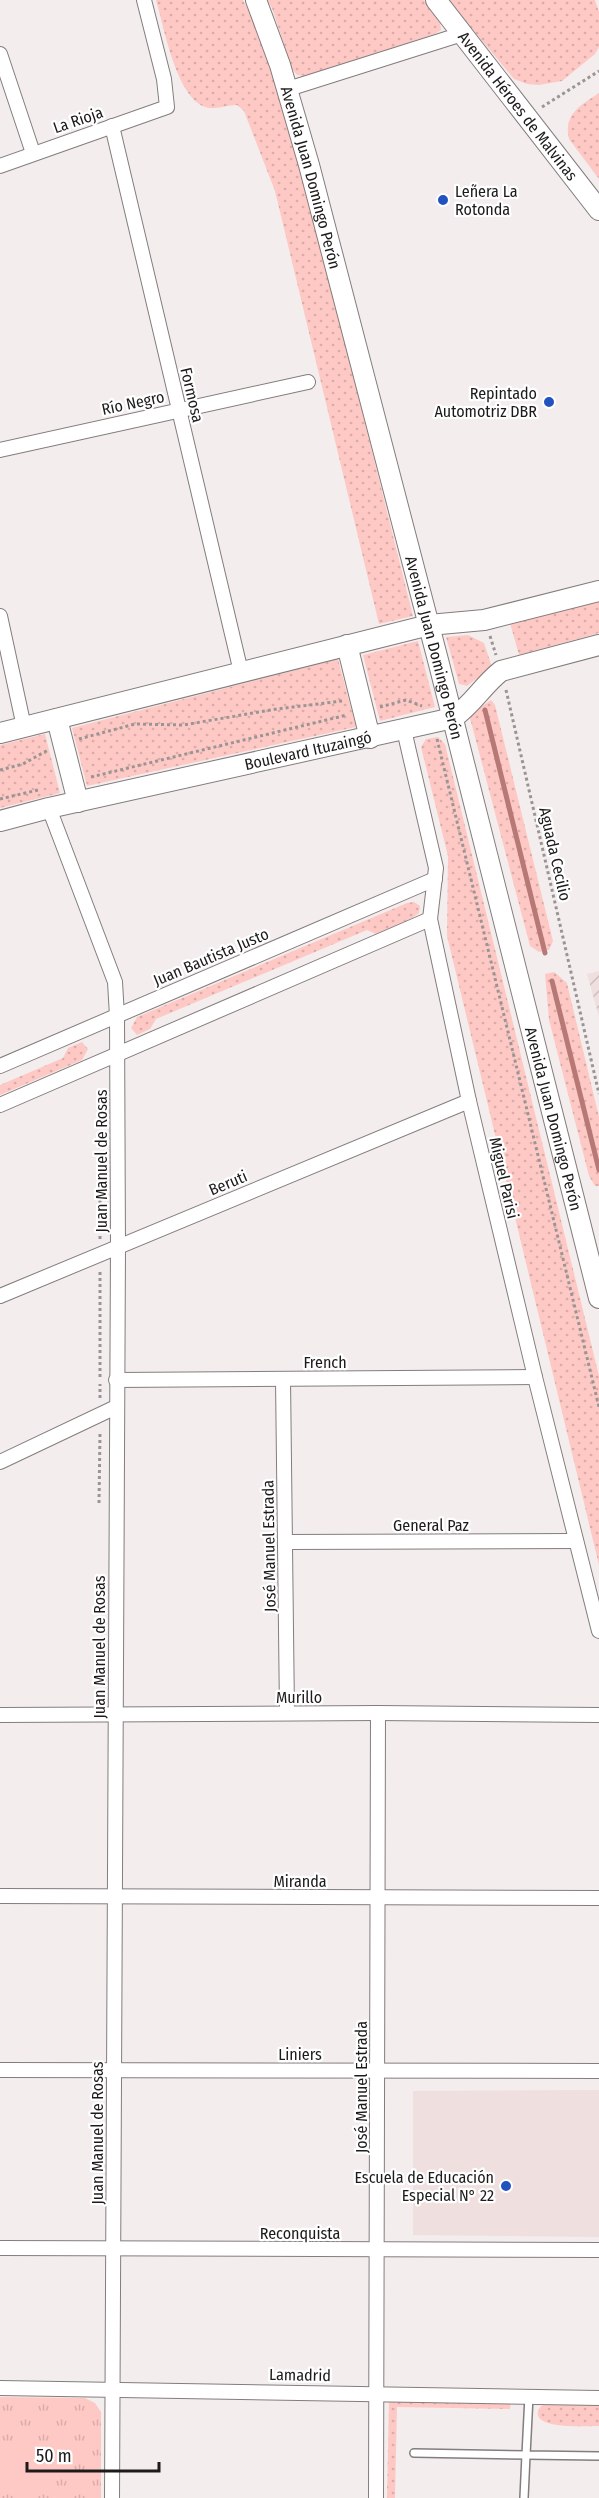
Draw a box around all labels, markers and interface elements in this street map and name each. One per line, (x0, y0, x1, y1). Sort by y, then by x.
street label: Avenida Héroes de Malvinas (454, 28, 582, 184)
street label: Avenida Juan Domingo Perón (277, 84, 345, 271)
street label: La Rioja (51, 103, 106, 137)
place label: Leñera La Rotonda (455, 182, 518, 219)
marker: Leñera La Rotonda (436, 193, 450, 207)
street label: Formosa (176, 366, 208, 424)
place label: Repintado Automotriz DBR (434, 384, 537, 421)
street label: Río Negro (100, 387, 166, 419)
marker: Repintado Automotriz DBR (542, 395, 556, 409)
street label: Avenida Juan Domingo Perón (402, 554, 467, 741)
street label: Boulevard Ituzaingó (243, 727, 373, 774)
street label: Aguada Cecilio (535, 805, 575, 903)
street label: Juan Bautista Justo (150, 924, 272, 990)
street label: Avenida Juan Domingo Perón (521, 1025, 586, 1212)
street label: Juan Manuel de Rosas (92, 1089, 111, 1233)
street label: Miguel Parisi (485, 1135, 523, 1221)
street label: Beruti (206, 1166, 250, 1200)
street label: French (303, 1353, 347, 1372)
street label: José Manuel Estrada (258, 1480, 280, 1612)
street label: General Paz (393, 1516, 469, 1535)
street label: Juan Manuel de Rosas (90, 1575, 109, 1719)
street label: Murillo (276, 1688, 322, 1707)
street label: Miranda (273, 1872, 327, 1891)
street label: José Manuel Estrada (352, 2021, 371, 2153)
street label: Liniers (278, 2045, 322, 2064)
street label: Juan Manuel de Rosas (88, 2061, 107, 2205)
place label: Escuela de Educación Especial N° 22 (354, 2168, 494, 2205)
marker: Escuela de Educación Especial N° 22 (499, 2179, 513, 2193)
street label: Reconquista (260, 2224, 340, 2243)
street label: Lamadrid (269, 2365, 331, 2385)
scale bar (27, 2435, 159, 2473)
text: 50 m (36, 2445, 72, 2467)

